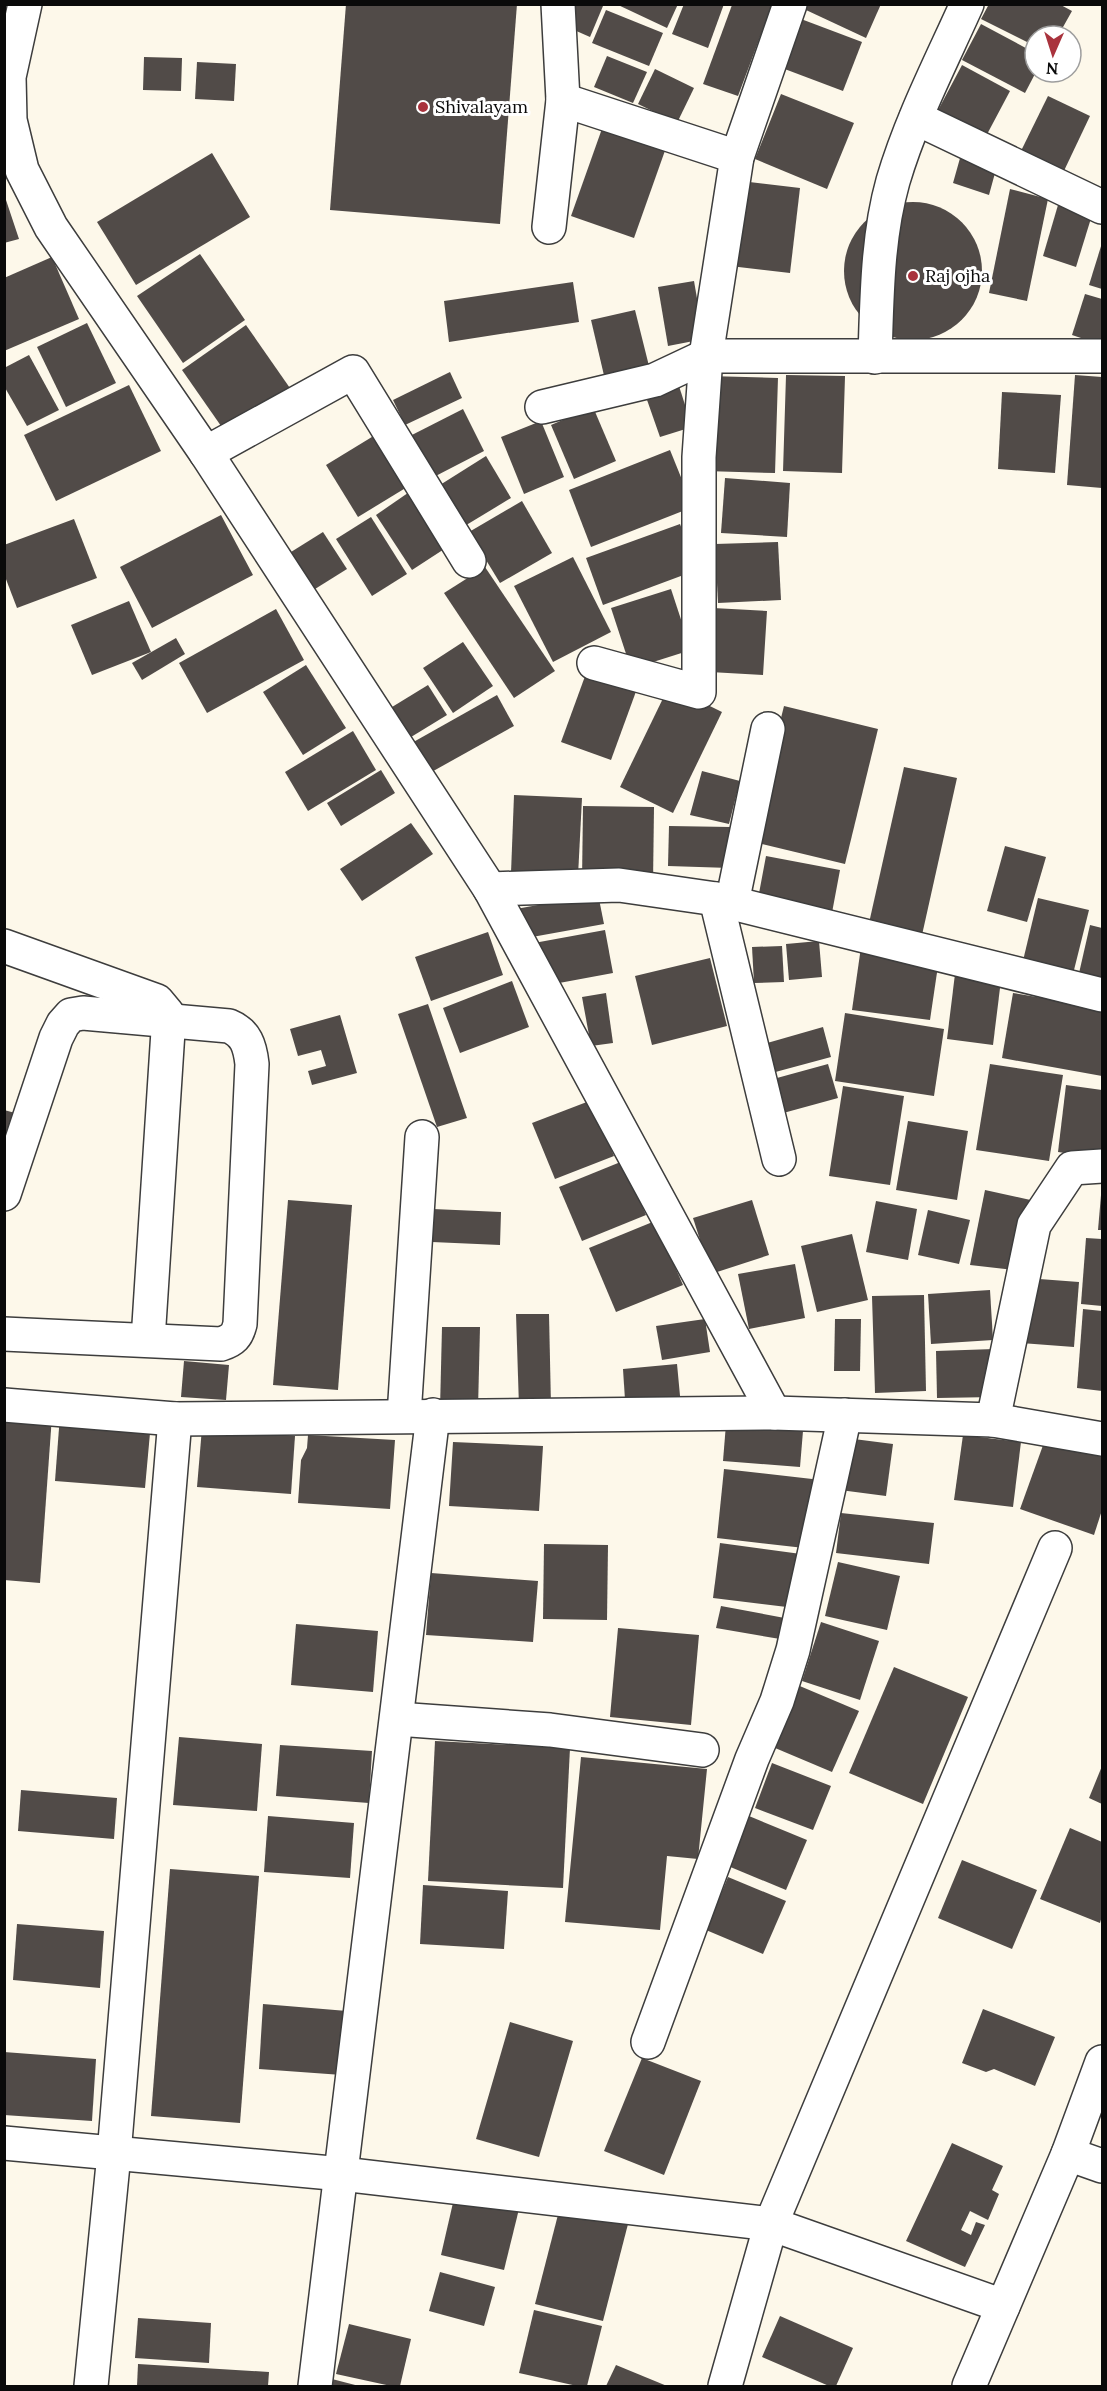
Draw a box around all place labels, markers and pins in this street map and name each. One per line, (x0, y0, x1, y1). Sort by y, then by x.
place label: Shivalayam (435, 95, 528, 118)
marker: Shivalayam (416, 100, 430, 114)
place label: Raj ojha (925, 264, 990, 287)
marker: Raj ojha (906, 269, 920, 283)

